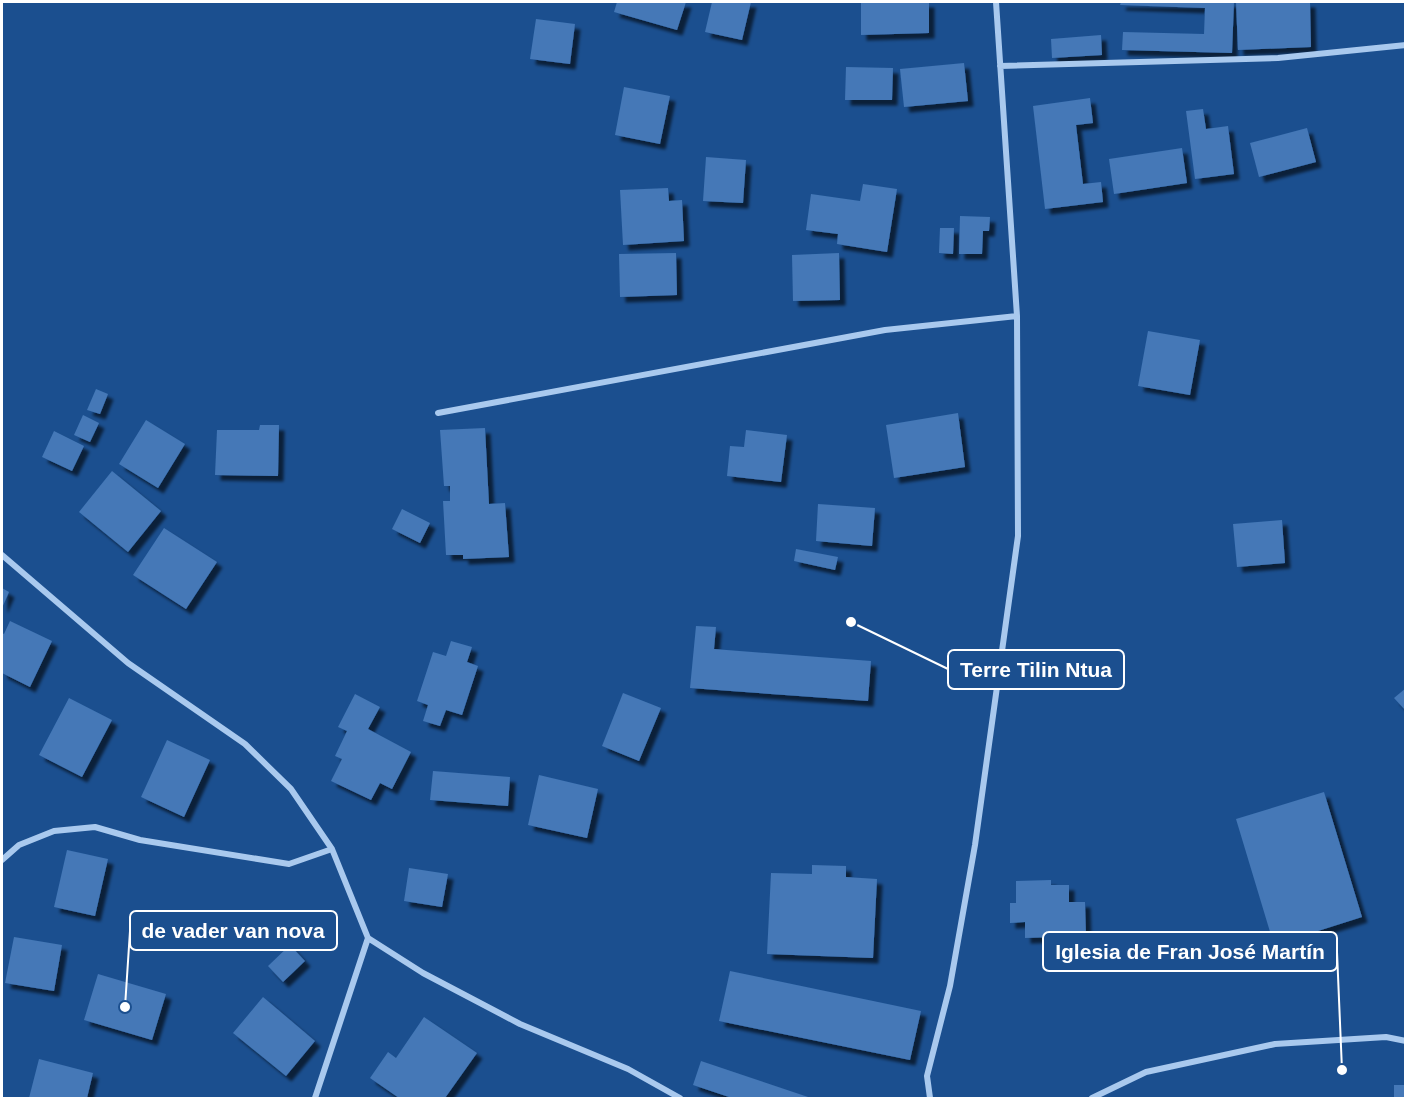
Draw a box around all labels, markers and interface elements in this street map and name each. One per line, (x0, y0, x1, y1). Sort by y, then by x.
callout: Terre Tilin Ntua (948, 650, 1124, 689)
text: Terre Tilin Ntua (960, 658, 1112, 681)
callout: de vader van nova (130, 911, 337, 950)
text: de vader van nova (141, 919, 325, 942)
callout: Iglesia de Fran José Martín (1043, 932, 1337, 971)
text: Iglesia de Fran José Martín (1055, 940, 1325, 963)

